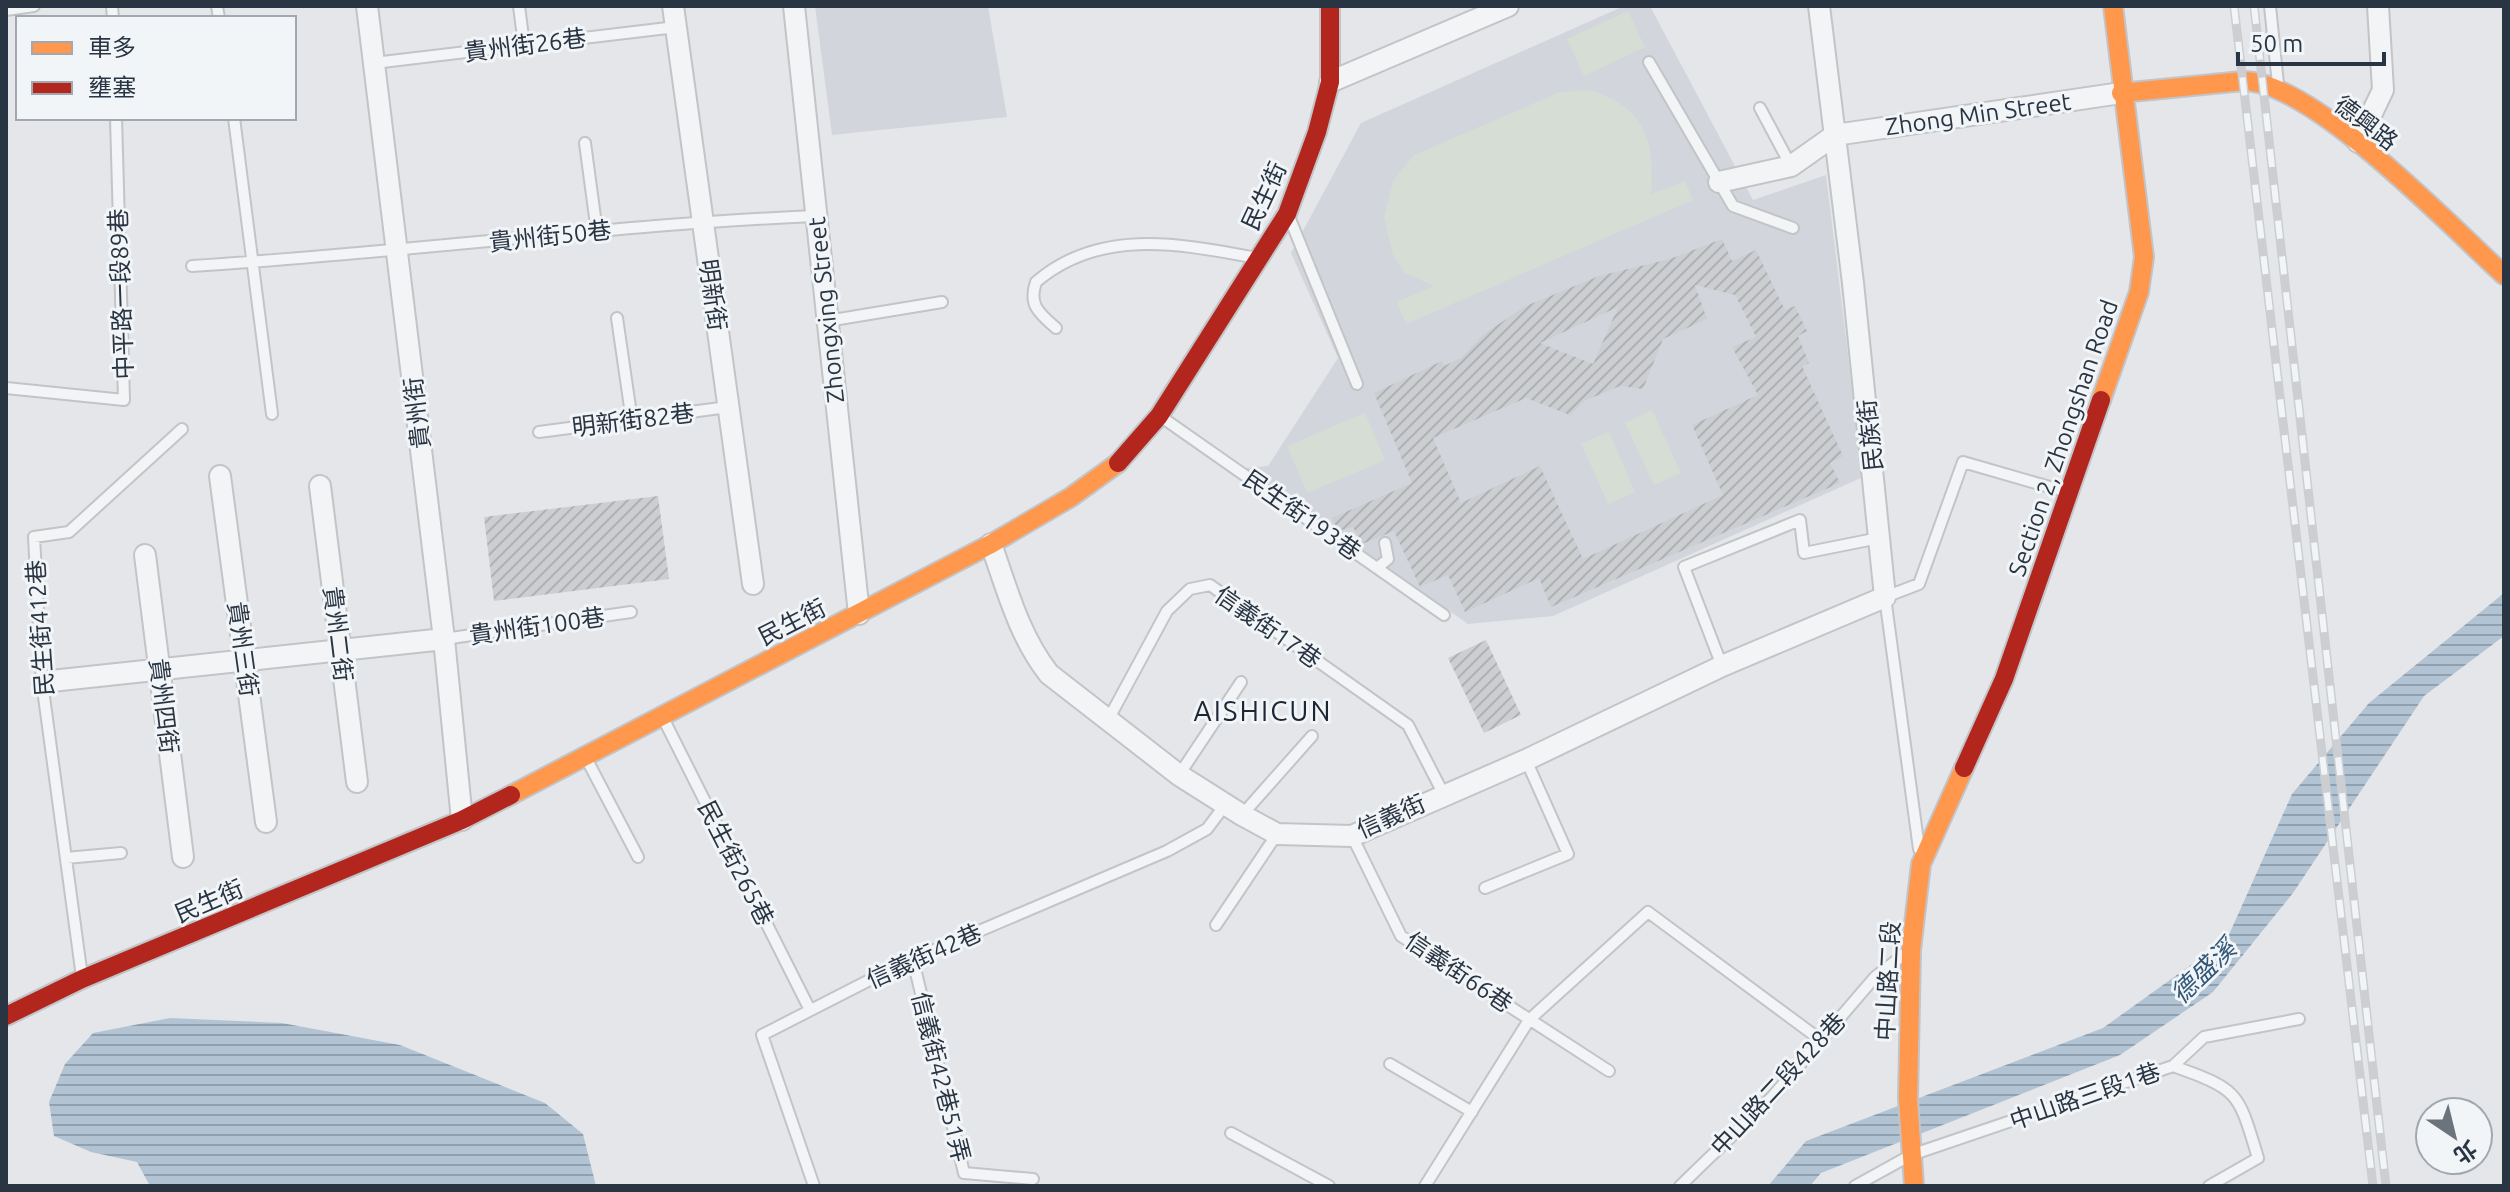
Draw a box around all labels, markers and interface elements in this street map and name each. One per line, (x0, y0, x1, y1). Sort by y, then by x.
legend (16, 16, 296, 120)
scale bar (2238, 16, 2384, 66)
street label: 貴州街26巷 (462, 24, 588, 66)
text: 50 m (2250, 30, 2303, 57)
text: 車多 (88, 34, 136, 61)
text: 壅塞 (88, 74, 136, 101)
street label: Zhong Min Street (1883, 88, 2073, 140)
street label: 德興路 (2329, 91, 2403, 155)
street label: 民生街 (1237, 158, 1291, 234)
street label: 中平路一段89巷 (105, 208, 137, 380)
street label: Zhongxing Street (803, 215, 849, 404)
street label: 貴州街50巷 (487, 216, 613, 256)
street label: 明新街 (695, 257, 731, 333)
street label: Section 2, Zhongshan Road (2003, 296, 2123, 580)
street label: 貴州街 (399, 376, 435, 450)
street label: 民族街 (1853, 398, 1887, 472)
street label: 明新街82巷 (570, 399, 696, 441)
street label: 民生街193巷 (1238, 465, 1366, 565)
street label: 民生街412巷 (22, 559, 58, 697)
street label: 信義街17巷 (1210, 581, 1326, 673)
street label: 貴州二街 (319, 585, 357, 683)
street label: 民生街 (754, 594, 830, 650)
street label: 貴州三街 (223, 600, 263, 698)
street label: 貴州街100巷 (467, 603, 607, 649)
street label: 貴州四街 (145, 657, 183, 755)
district label: AISHICUN (1193, 695, 1333, 726)
street label: 信義街 (1353, 789, 1429, 843)
street label: 民生街265巷 (693, 796, 779, 930)
street label: 民生街 (171, 875, 247, 927)
street label: 信義街42巷 (862, 919, 986, 993)
street label: 中山路二段 (1871, 920, 1905, 1042)
street label: 信義街66巷 (1400, 926, 1518, 1018)
water label: 德盛溪 (2165, 931, 2244, 1009)
street label: 信義街42巷51弄 (907, 989, 975, 1165)
street label: 中山路二段428巷 (1705, 1007, 1851, 1161)
street label: 中山路三段1巷 (2006, 1058, 2164, 1134)
north arrow (2414, 1096, 2494, 1176)
text: 北 (2450, 1136, 2482, 1169)

